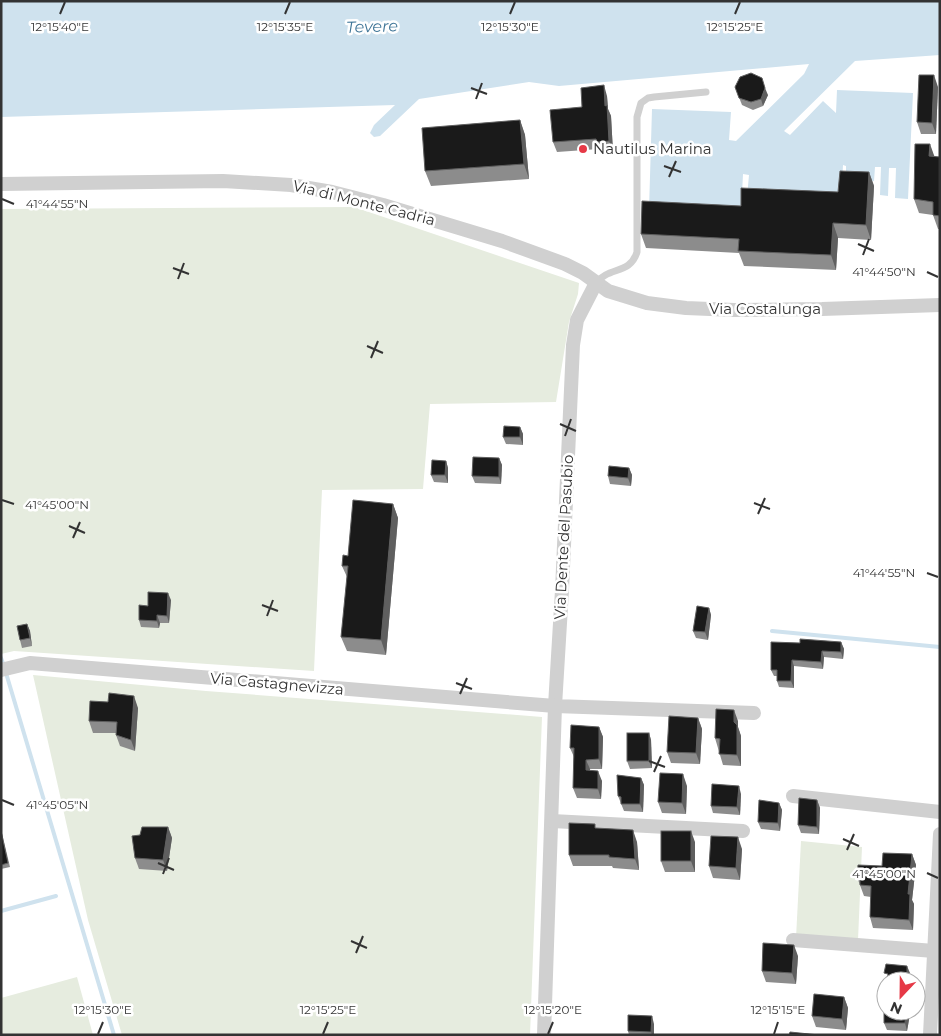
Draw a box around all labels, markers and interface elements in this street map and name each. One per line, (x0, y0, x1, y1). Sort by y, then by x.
water label: Tevere (346, 16, 398, 37)
text: 12°15'40"E (31, 19, 89, 34)
text: 12°15'35"E (257, 19, 313, 34)
text: 12°15'30"E (481, 19, 539, 34)
text: 12°15'25"E (707, 19, 763, 34)
place label: Nautilus Marina (593, 139, 712, 158)
marker: Nautilus Marina (577, 143, 589, 155)
street label: Via di Monte Cadria (291, 176, 437, 229)
text: 41°44'55"N (26, 196, 88, 211)
text: 41°44'50"N (852, 264, 916, 279)
street label: Via Costalunga (709, 299, 821, 318)
street label: Via Dente del Pasubio (550, 454, 577, 620)
text: 41°45'00"N (25, 497, 89, 512)
text: 41°44'55"N (853, 565, 915, 580)
street label: Via Castagnevizza (209, 668, 345, 699)
text: 41°45'05"N (26, 797, 88, 812)
text: 41°45'00"N (852, 866, 916, 881)
north arrow (876, 971, 926, 1021)
text: N (888, 998, 905, 1019)
text: 12°15'30"E (74, 1002, 132, 1017)
text: 12°15'25"E (300, 1002, 356, 1017)
text: 12°15'20"E (524, 1002, 582, 1017)
text: 12°15'15"E (751, 1002, 805, 1017)

